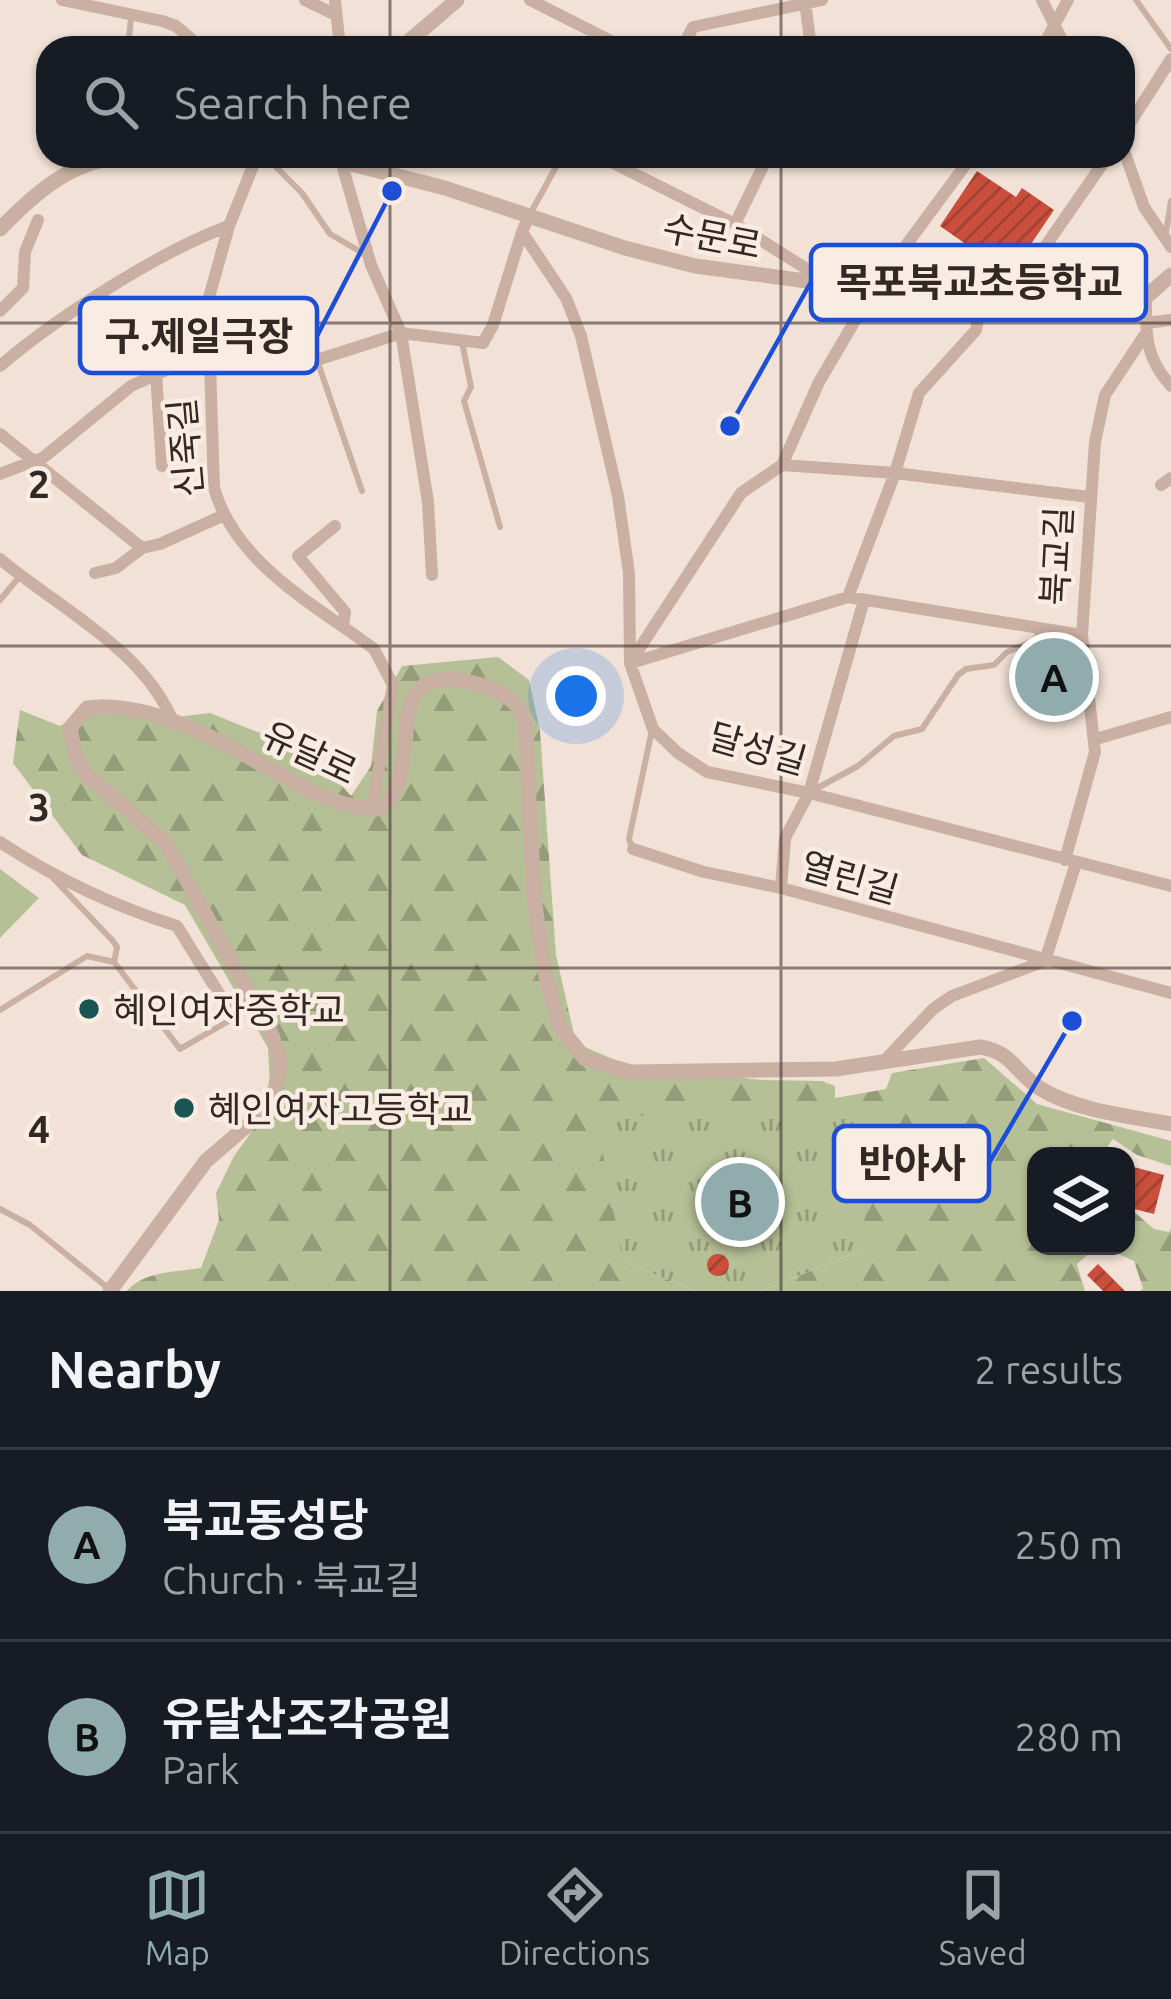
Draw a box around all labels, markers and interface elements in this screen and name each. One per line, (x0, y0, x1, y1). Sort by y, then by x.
search box (36, 36, 1135, 168)
icon: search (78, 69, 144, 135)
text: Search here (174, 77, 412, 128)
street label: 수문로 (659, 206, 765, 266)
callout: 목포북교초등학교 (811, 245, 1146, 320)
text: 목포북교초등학교 (835, 260, 1123, 303)
callout: 구.제일극장 (80, 298, 317, 373)
text: 구.제일극장 (105, 314, 294, 357)
street label: 신죽길 (160, 397, 210, 499)
text: 2 (28, 462, 50, 505)
street label: 북교길 (1033, 505, 1079, 607)
pin: A (1015, 632, 1093, 722)
your location (546, 666, 606, 726)
street label: 유달로 (256, 712, 364, 792)
street label: 달성길 (705, 715, 811, 781)
text: 3 (28, 785, 50, 828)
street label: 열린길 (797, 844, 903, 910)
place label: 혜인여자중학교 (113, 989, 345, 1030)
marker: 혜인여자중학교 (76, 996, 102, 1022)
place label: 혜인여자고등학교 (208, 1088, 473, 1129)
marker: 혜인여자고등학교 (171, 1095, 197, 1121)
text: 4 (28, 1107, 50, 1150)
callout: 반야사 (834, 1126, 989, 1201)
text: 반야사 (858, 1141, 966, 1184)
map controls (1027, 1147, 1135, 1255)
button: layers (1027, 1147, 1135, 1255)
pin: B (701, 1157, 779, 1247)
text: Nearby (48, 1340, 221, 1398)
text: 2 results (974, 1348, 1123, 1391)
text: 북교동성당 (162, 1494, 369, 1545)
text: A (73, 1523, 101, 1566)
text: 250 m (1014, 1523, 1123, 1566)
text: Church · 북교길 (162, 1558, 421, 1601)
text: 유달산조각공원 (162, 1693, 452, 1744)
text: B (74, 1715, 100, 1758)
text: 280 m (1014, 1715, 1123, 1758)
text: Park (162, 1748, 240, 1791)
tab: Map (144, 1862, 210, 1971)
tab: Directions (499, 1862, 650, 1971)
tab: Saved (939, 1862, 1027, 1971)

